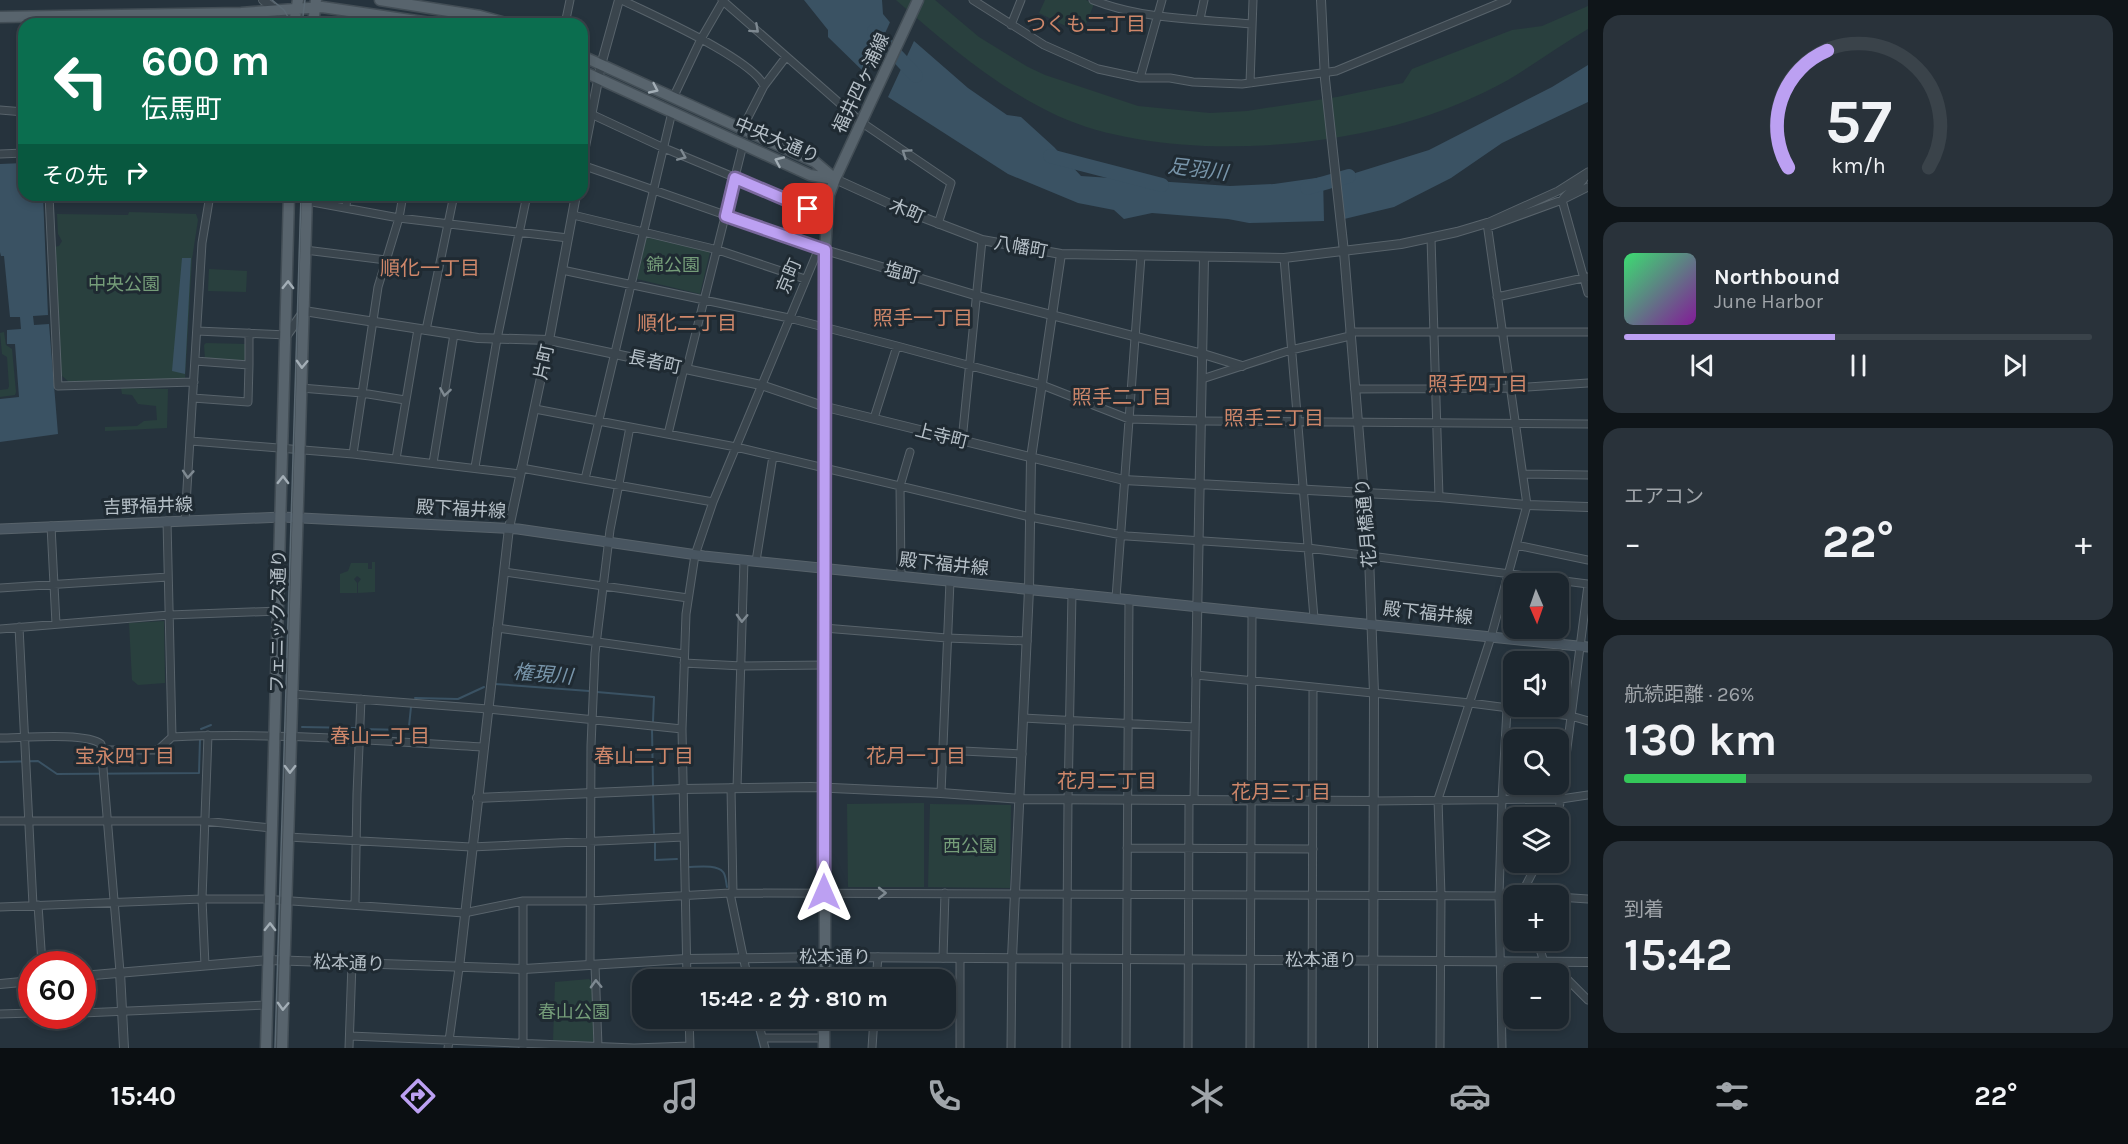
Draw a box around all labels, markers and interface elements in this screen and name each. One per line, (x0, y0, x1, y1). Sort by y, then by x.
district label: つくも二丁目 (1026, 13, 1146, 36)
one-way arrow (748, 22, 758, 33)
street label: 福井四ヶ浦線 (828, 29, 894, 137)
text: 600 m (141, 36, 270, 86)
icon: left (42, 42, 120, 120)
one-way arrow (647, 82, 658, 94)
text: 57 (1824, 85, 1892, 158)
text: 伝馬町 (141, 93, 222, 125)
street label: 中央大通り (731, 112, 823, 168)
one-way arrow (902, 148, 912, 160)
one-way arrow (676, 149, 687, 161)
text: km/h (1831, 153, 1885, 178)
water label: 足羽川 (1167, 154, 1231, 185)
icon: right (120, 156, 153, 189)
one-way arrow (775, 157, 786, 169)
text: その先 (42, 163, 108, 189)
pin (782, 183, 833, 234)
icon: arrive (791, 192, 824, 225)
street label: 木町 (886, 194, 928, 228)
street label: 八幡町 (993, 231, 1049, 263)
park label: 錦公園 (646, 254, 700, 276)
street label: 京町 (772, 255, 806, 297)
district label: 順化一丁目 (380, 257, 480, 280)
street label: 塩町 (882, 257, 922, 289)
text: Northbound (1714, 264, 1840, 290)
park label: 中央公園 (88, 273, 160, 295)
one-way arrow (282, 280, 294, 289)
text: June Harbor (1714, 290, 1823, 313)
district label: 照手一丁目 (873, 307, 973, 330)
district label: 順化二丁目 (637, 312, 737, 335)
street label: 片町 (529, 342, 559, 382)
street label: 長者町 (626, 346, 684, 378)
icon: previous (1686, 349, 1719, 382)
icon: pause (1842, 349, 1875, 382)
icon: next (1998, 349, 2031, 382)
one-way arrow (296, 360, 308, 369)
district label: 照手四丁目 (1428, 373, 1528, 396)
district label: 照手二丁目 (1072, 386, 1172, 409)
one-way arrow (439, 387, 451, 397)
district label: 照手三丁目 (1224, 407, 1324, 430)
street label: 上寺町 (913, 419, 971, 453)
one-way arrow (182, 469, 195, 478)
one-way arrow (276, 475, 289, 484)
street label: 花月橋通り (1351, 477, 1381, 569)
text: エアコン (1624, 485, 1704, 508)
street label: 吉野福井線 (103, 493, 193, 519)
street label: 殿下福井線 (415, 496, 507, 522)
text: 22° (1822, 516, 1894, 568)
text: − (1624, 524, 1641, 562)
text: + (2075, 524, 2092, 562)
street label: 殿下福井線 (898, 548, 990, 580)
street label: フェニックス通り (266, 549, 290, 693)
north arrow (1503, 573, 1569, 639)
map controls (1503, 573, 1569, 1029)
street label: 殿下福井線 (1382, 597, 1474, 629)
one-way arrow (736, 614, 748, 623)
button: sound (1503, 651, 1569, 717)
water label: 権現川 (512, 660, 576, 689)
text: 航続距離 · 26% (1624, 683, 1755, 706)
text: 130 km (1624, 714, 1777, 766)
district label: 春山一丁目 (330, 725, 430, 748)
button: search (1503, 729, 1569, 795)
district label: 宝永四丁目 (75, 745, 175, 768)
district label: 春山二丁目 (594, 745, 694, 768)
district label: 花月一丁目 (866, 745, 966, 768)
one-way arrow (284, 765, 297, 774)
district label: 花月二丁目 (1057, 770, 1157, 793)
district label: 花月三丁目 (1231, 781, 1331, 804)
button: layers (1503, 807, 1569, 873)
park label: 西公園 (943, 835, 997, 857)
position arrow (792, 860, 856, 924)
button: + (1503, 885, 1569, 951)
one-way arrow (878, 887, 887, 899)
text: 到着 (1624, 898, 1664, 921)
one-way arrow (263, 922, 276, 931)
text: 15:42 (1624, 929, 1732, 981)
street label: 松本通り (799, 946, 871, 968)
street label: 松本通り (1285, 949, 1357, 971)
speed limit sign: 60 (18, 951, 96, 1029)
street label: 松本通り (313, 951, 385, 975)
button: − (1503, 963, 1569, 1029)
one-way arrow (590, 980, 602, 989)
text: 15:42 · 2 分 · 810 m (700, 986, 888, 1012)
one-way arrow (277, 1001, 290, 1010)
park label: 春山公園 (538, 1001, 610, 1023)
icon: directions (397, 1075, 439, 1117)
icon: music (660, 1075, 702, 1117)
icon: phone (923, 1075, 965, 1117)
icon: climate (1186, 1075, 1228, 1117)
icon: car (1449, 1075, 1491, 1117)
icon: filters (1711, 1075, 1753, 1117)
text: 15:40 (110, 1080, 176, 1112)
text: 22° (1974, 1080, 2018, 1112)

